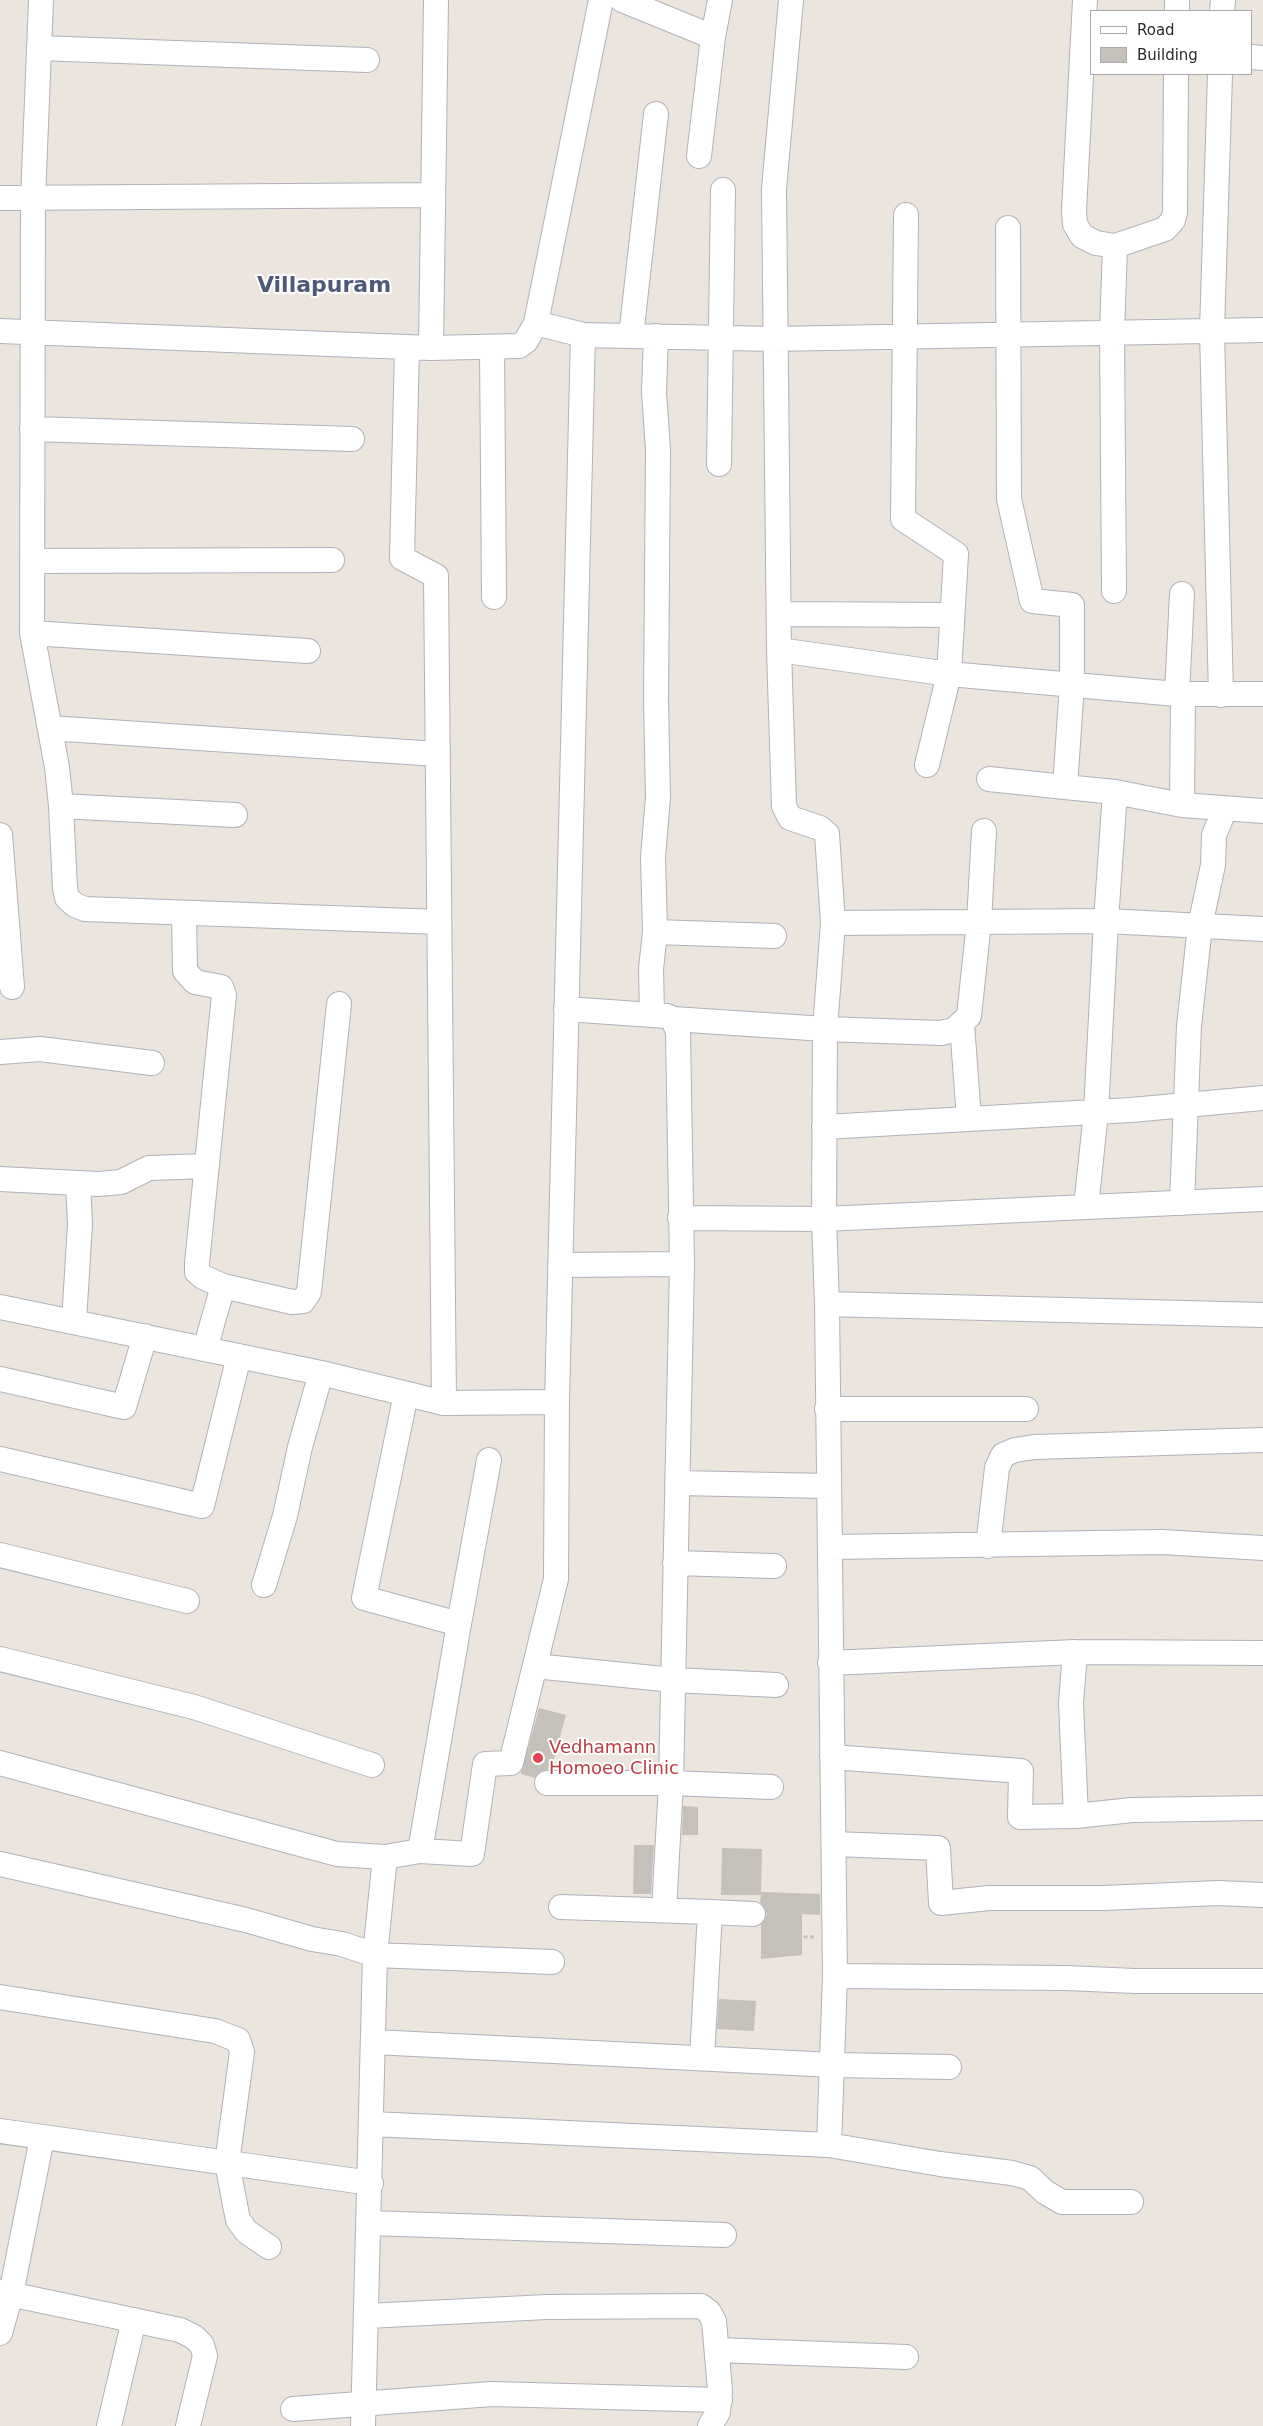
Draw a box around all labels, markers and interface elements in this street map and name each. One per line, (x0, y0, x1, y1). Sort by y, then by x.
legend (1090, 10, 1253, 75)
text: Road (1137, 21, 1175, 39)
text: Building (1137, 46, 1198, 64)
district label: Villapuram (257, 273, 391, 299)
place label: Vedhamann Homoeo Clinic (549, 1737, 679, 1780)
marker: Vedhamann Homoeo Clinic (531, 1751, 545, 1765)

